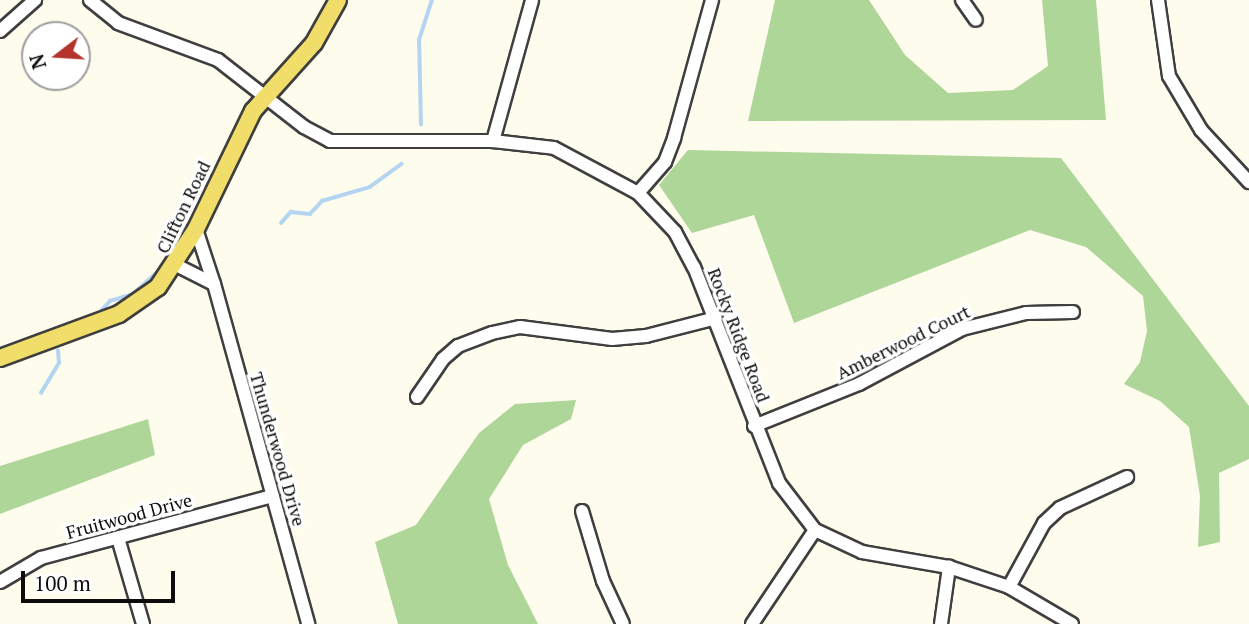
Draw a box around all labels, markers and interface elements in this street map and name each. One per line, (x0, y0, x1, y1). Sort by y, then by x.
north arrow (21, 21, 91, 91)
text: N (23, 51, 51, 72)
street label: Clifton Road (151, 157, 215, 257)
street label: Rocky Ridge Road (703, 265, 775, 405)
street label: Amberwood Court (833, 300, 973, 384)
street label: Thunderwood Drive (246, 370, 310, 528)
street label: Fruitwood Drive (64, 489, 194, 543)
scale bar (24, 558, 178, 602)
text: 100 m (34, 569, 91, 597)

